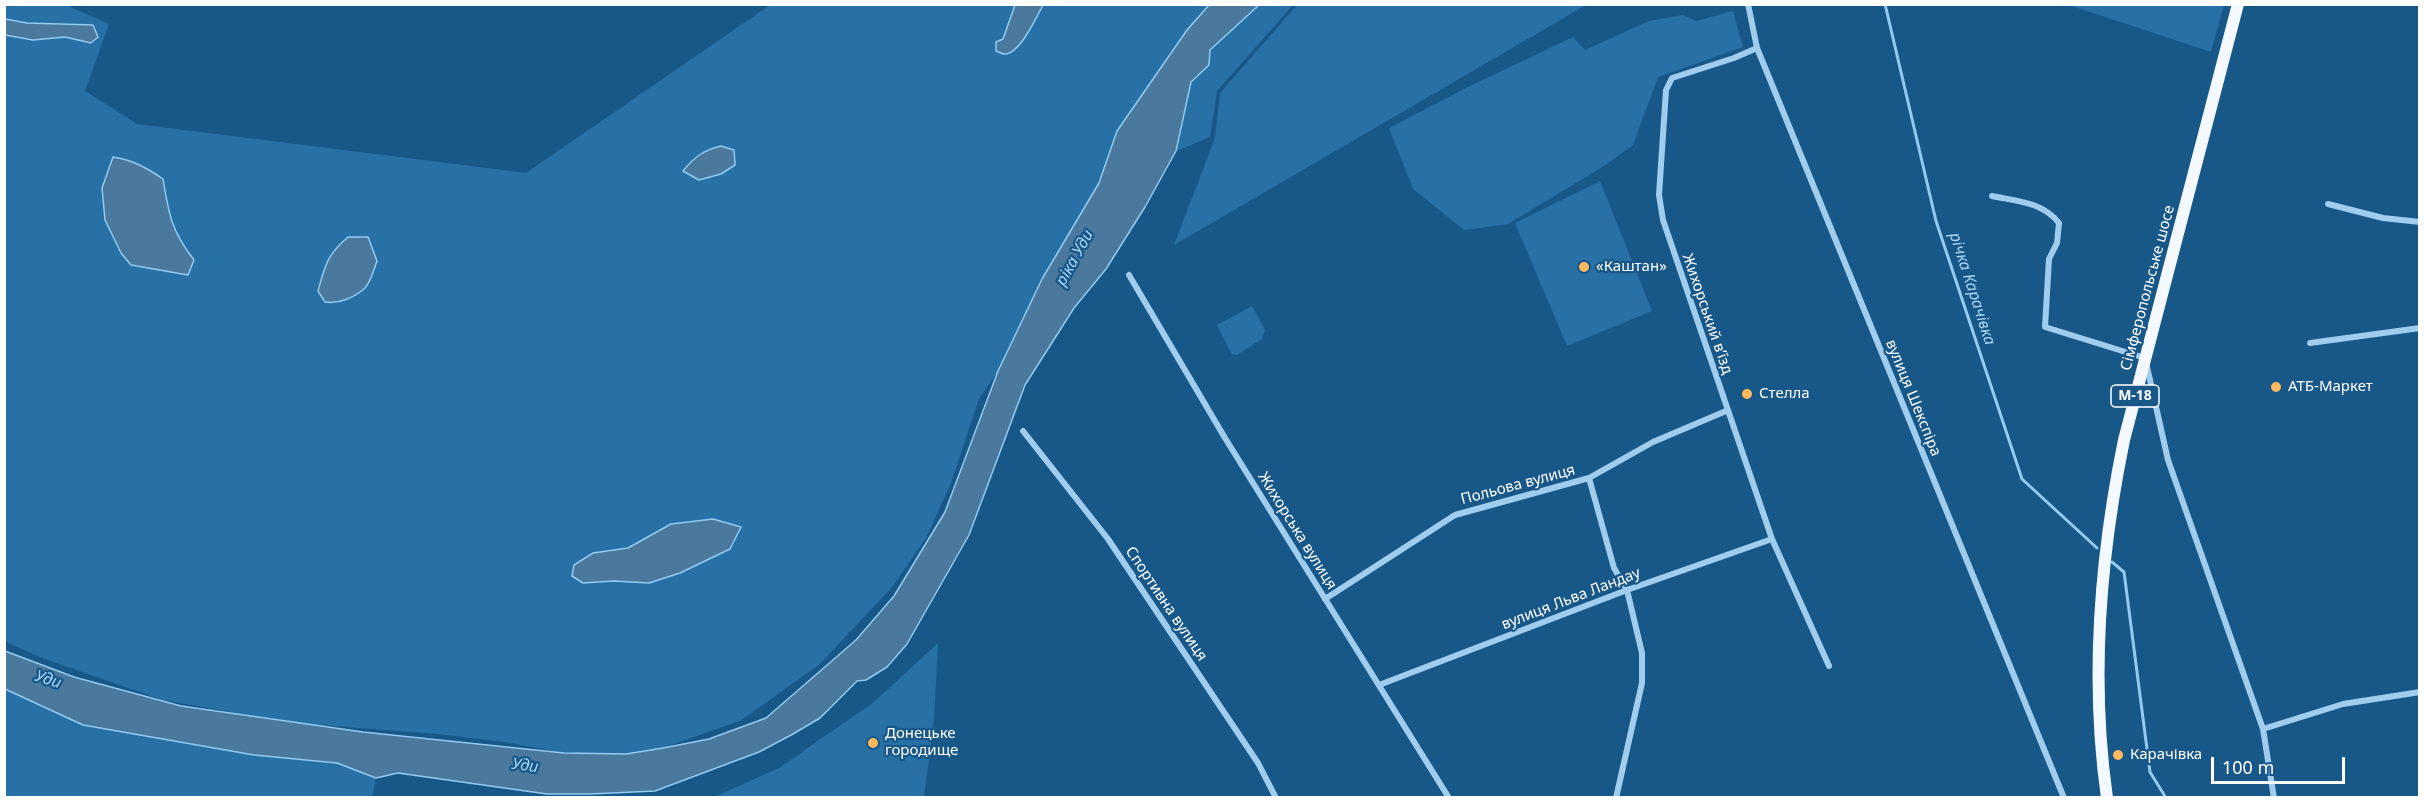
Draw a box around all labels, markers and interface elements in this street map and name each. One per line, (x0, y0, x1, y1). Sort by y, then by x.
street label: Сімферопольське шосе (2117, 203, 2179, 373)
water label: ріка Уди (1052, 227, 1098, 289)
water label: річка Карачівка (1945, 230, 1999, 348)
street label: Жихорський в’їзд (1678, 251, 1736, 377)
place label: «Каштан» (1596, 258, 1667, 276)
marker: «Каштан» (1577, 260, 1591, 274)
street label: вулиця Шекспіра (1881, 337, 1945, 459)
place label: АТБ-Маркет (2288, 378, 2373, 396)
marker: АТБ-Маркет (2269, 380, 2283, 394)
place label: Стелла (1759, 385, 1810, 403)
road number: М-18 (2111, 385, 2159, 407)
marker: Стелла (1740, 387, 1754, 401)
street label: Польова вулиця (1459, 461, 1577, 509)
street label: Жихорська вулиця (1254, 469, 1340, 593)
street label: Спортивна вулиця (1121, 543, 1211, 665)
street label: вулиця Льва Ландау (1499, 564, 1643, 634)
water label: Уди (32, 667, 64, 693)
place label: Донецьке городище (885, 725, 958, 760)
marker: Донецьке городище (866, 736, 880, 750)
scale bar (2214, 745, 2348, 783)
place label: Карачівка (2130, 746, 2202, 764)
marker: Карачівка (2111, 748, 2125, 762)
water label: Уди (511, 755, 539, 777)
text: 100 m (2222, 755, 2274, 779)

